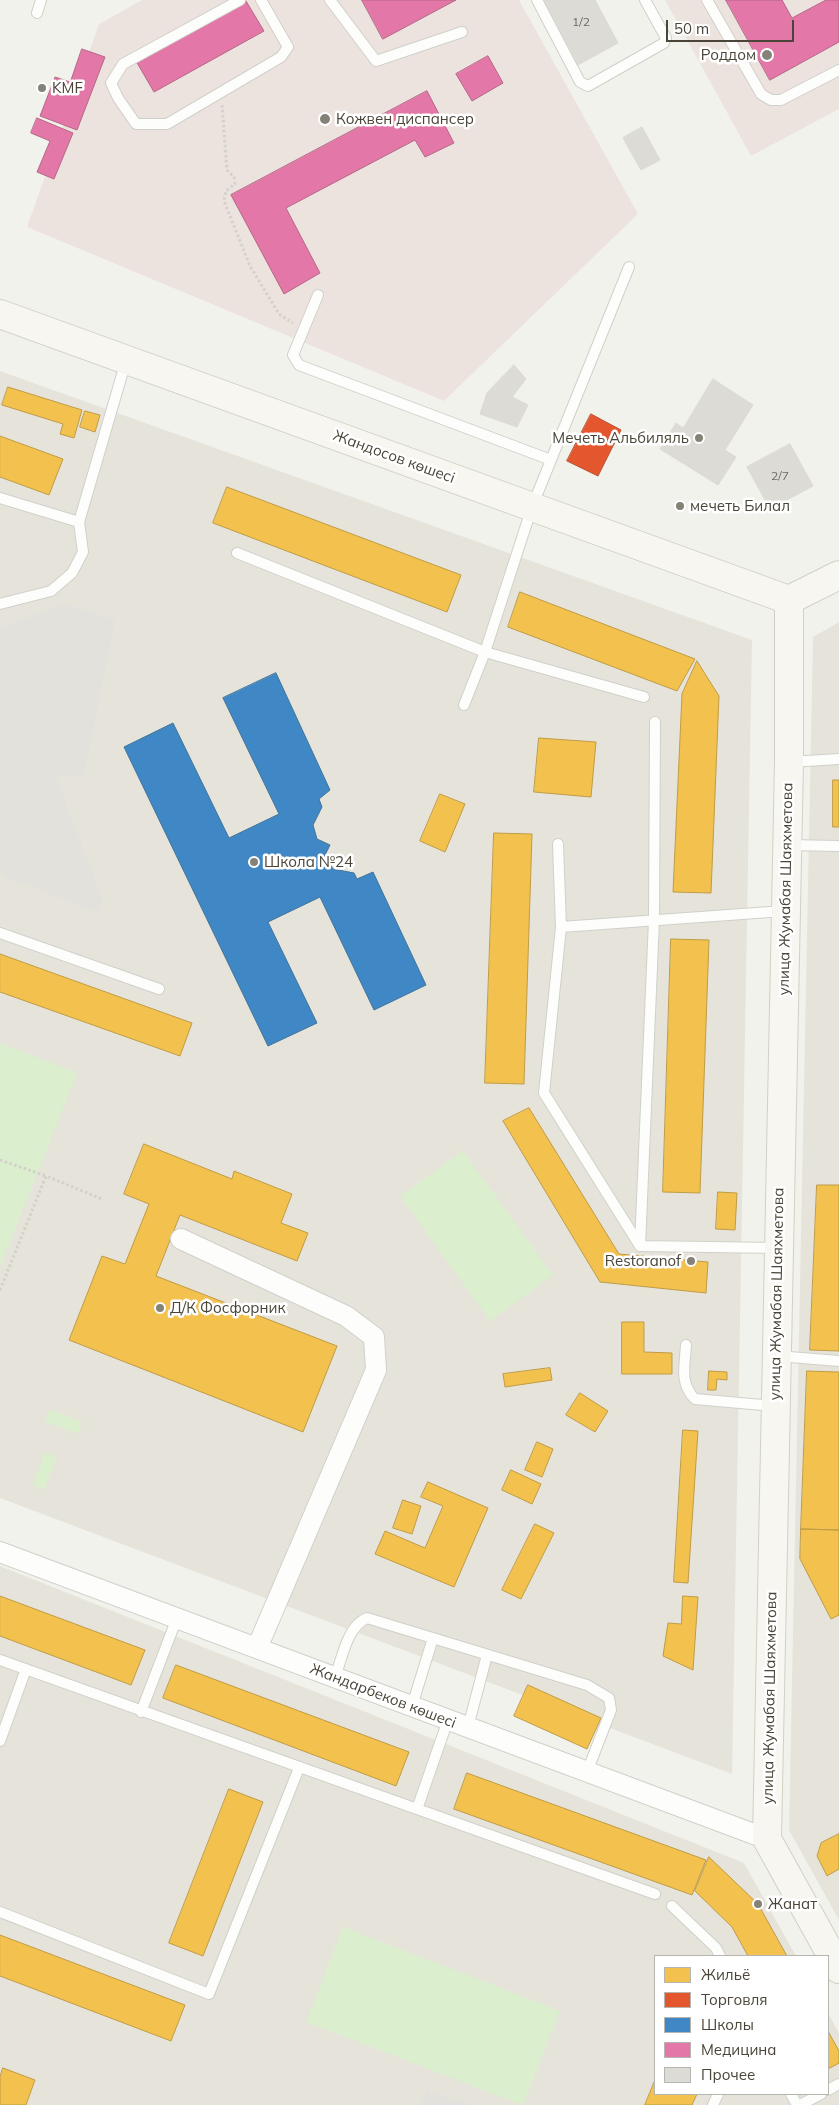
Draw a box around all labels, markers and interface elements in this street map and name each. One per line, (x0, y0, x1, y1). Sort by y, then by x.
scale bar (669, 10, 796, 42)
house number: 1/2 (572, 15, 590, 29)
text: 50 m (674, 19, 709, 38)
place label: Роддом (701, 46, 756, 64)
marker: Роддом (760, 48, 774, 62)
place label: KMF (52, 79, 83, 97)
marker: KMF (36, 82, 48, 94)
place label: Кожвен диспансер (336, 110, 474, 128)
marker: Кожвен диспансер (318, 112, 332, 126)
street label: Жандосов көшесі (331, 427, 457, 487)
place label: Мечеть Альбиляль (552, 429, 689, 447)
marker: Мечеть Альбиляль (693, 432, 705, 444)
house number: 2/7 (771, 469, 789, 483)
place label: мечеть Билал (690, 497, 790, 515)
marker: мечеть Билал (674, 500, 686, 512)
street label: улица Жумабая Шаяхметова (775, 782, 797, 996)
place label: Школа №24 (264, 853, 353, 871)
marker: Школа №24 (248, 856, 260, 868)
street label: улица Жумабая Шаяхметова (766, 1187, 788, 1401)
place label: Restoranof (605, 1252, 681, 1270)
marker: Restoranof (685, 1255, 697, 1267)
place label: Д/К Фосфорник (170, 1299, 285, 1317)
marker: Д/К Фосфорник (154, 1302, 166, 1314)
street label: улица Жумабая Шаяхметова (759, 1591, 781, 1805)
street label: Жандарбеков көшесі (307, 1660, 459, 1732)
place label: Жанат (768, 1895, 817, 1913)
marker: Жанат (752, 1898, 764, 1910)
legend (654, 1955, 829, 2095)
text: Жильё (701, 1965, 750, 1984)
text: Торговля (701, 1990, 768, 2009)
text: Школы (701, 2015, 754, 2034)
text: Медицина (701, 2040, 776, 2059)
text: Прочее (701, 2065, 755, 2084)

